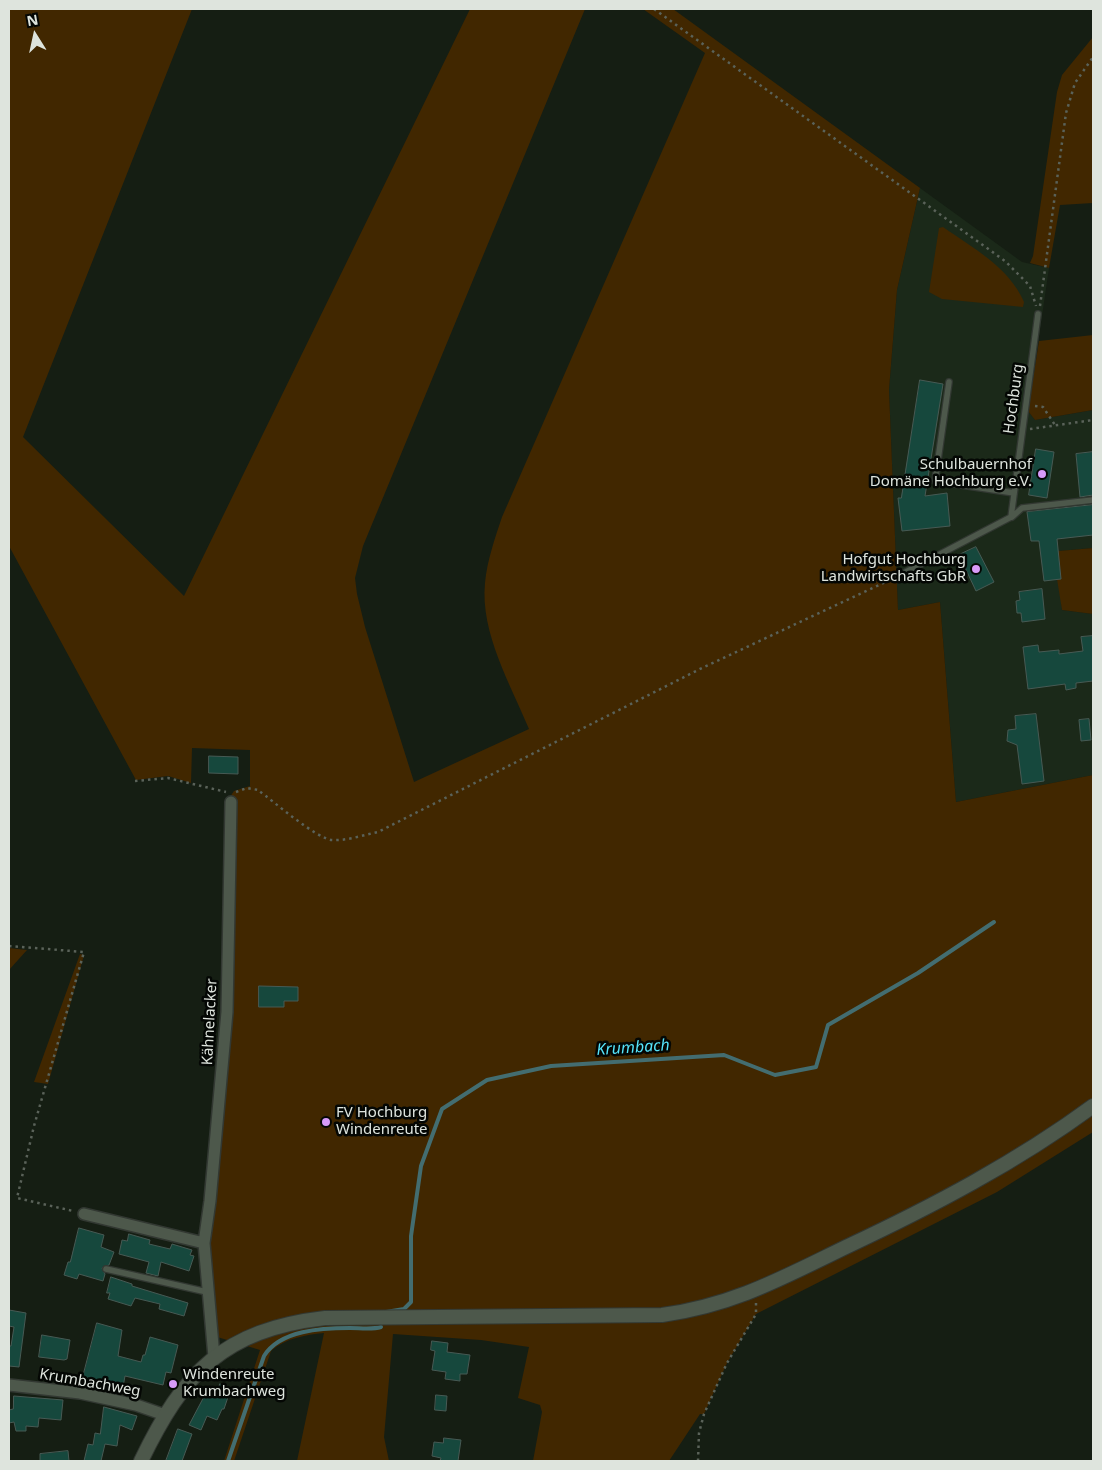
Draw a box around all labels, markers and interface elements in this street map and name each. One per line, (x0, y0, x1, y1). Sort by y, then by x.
text: N (25, 9, 40, 30)
north arrow (10, 10, 60, 60)
street label: Hochburg (1000, 363, 1028, 435)
place label: Schulbauernhof Domäne Hochburg e.V. (870, 456, 1032, 491)
marker: Schulbauernhof Domäne Hochburg e.V. (1036, 468, 1048, 480)
place label: Hofgut Hochburg Landwirtschafts GbR (821, 551, 966, 586)
marker: Hofgut Hochburg Landwirtschafts GbR (970, 563, 982, 575)
street label: Kähnelacker (199, 978, 221, 1066)
water label: Krumbach (596, 1036, 670, 1060)
place label: FV Hochburg Windenreute (336, 1104, 428, 1139)
marker: FV Hochburg Windenreute (320, 1116, 332, 1128)
street label: Krumbachweg (38, 1365, 142, 1401)
place label: Windenreute Krumbachweg (183, 1366, 285, 1401)
marker: Windenreute Krumbachweg (167, 1378, 179, 1390)

